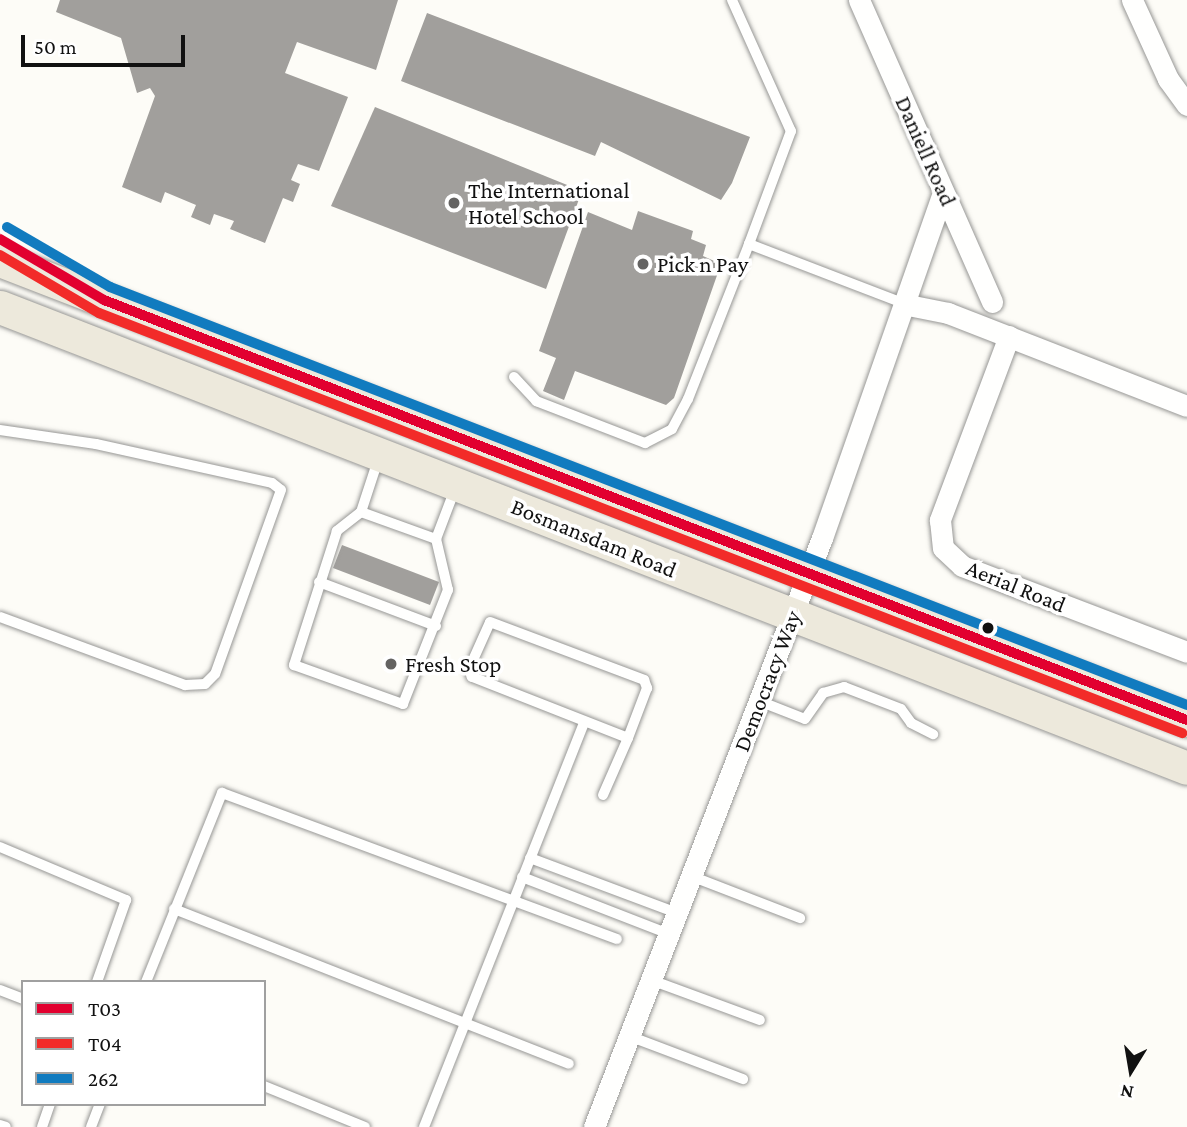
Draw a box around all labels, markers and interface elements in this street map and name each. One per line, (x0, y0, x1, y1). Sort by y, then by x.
scale bar (24, 21, 189, 65)
text: 50 m (34, 35, 77, 59)
street label: Daniell Road (890, 92, 962, 210)
place label: The International Hotel School (468, 176, 629, 230)
marker: The International Hotel School (446, 195, 462, 211)
place label: Pick n Pay (657, 250, 748, 278)
marker: Pick n Pay (635, 256, 651, 272)
street label: Bosmansdam Road (507, 492, 681, 584)
street label: Aerial Road (962, 554, 1070, 618)
street label: Democracy Way (727, 607, 807, 755)
unlabelled marker (981, 621, 995, 635)
place label: Fresh Stop (405, 650, 501, 678)
marker: Fresh Stop (383, 656, 399, 672)
legend (21, 980, 266, 1106)
text: T03 (88, 997, 121, 1021)
text: T04 (88, 1032, 122, 1056)
north arrow (1096, 1036, 1166, 1106)
text: 262 (88, 1067, 118, 1091)
text: N (1119, 1081, 1135, 1104)

